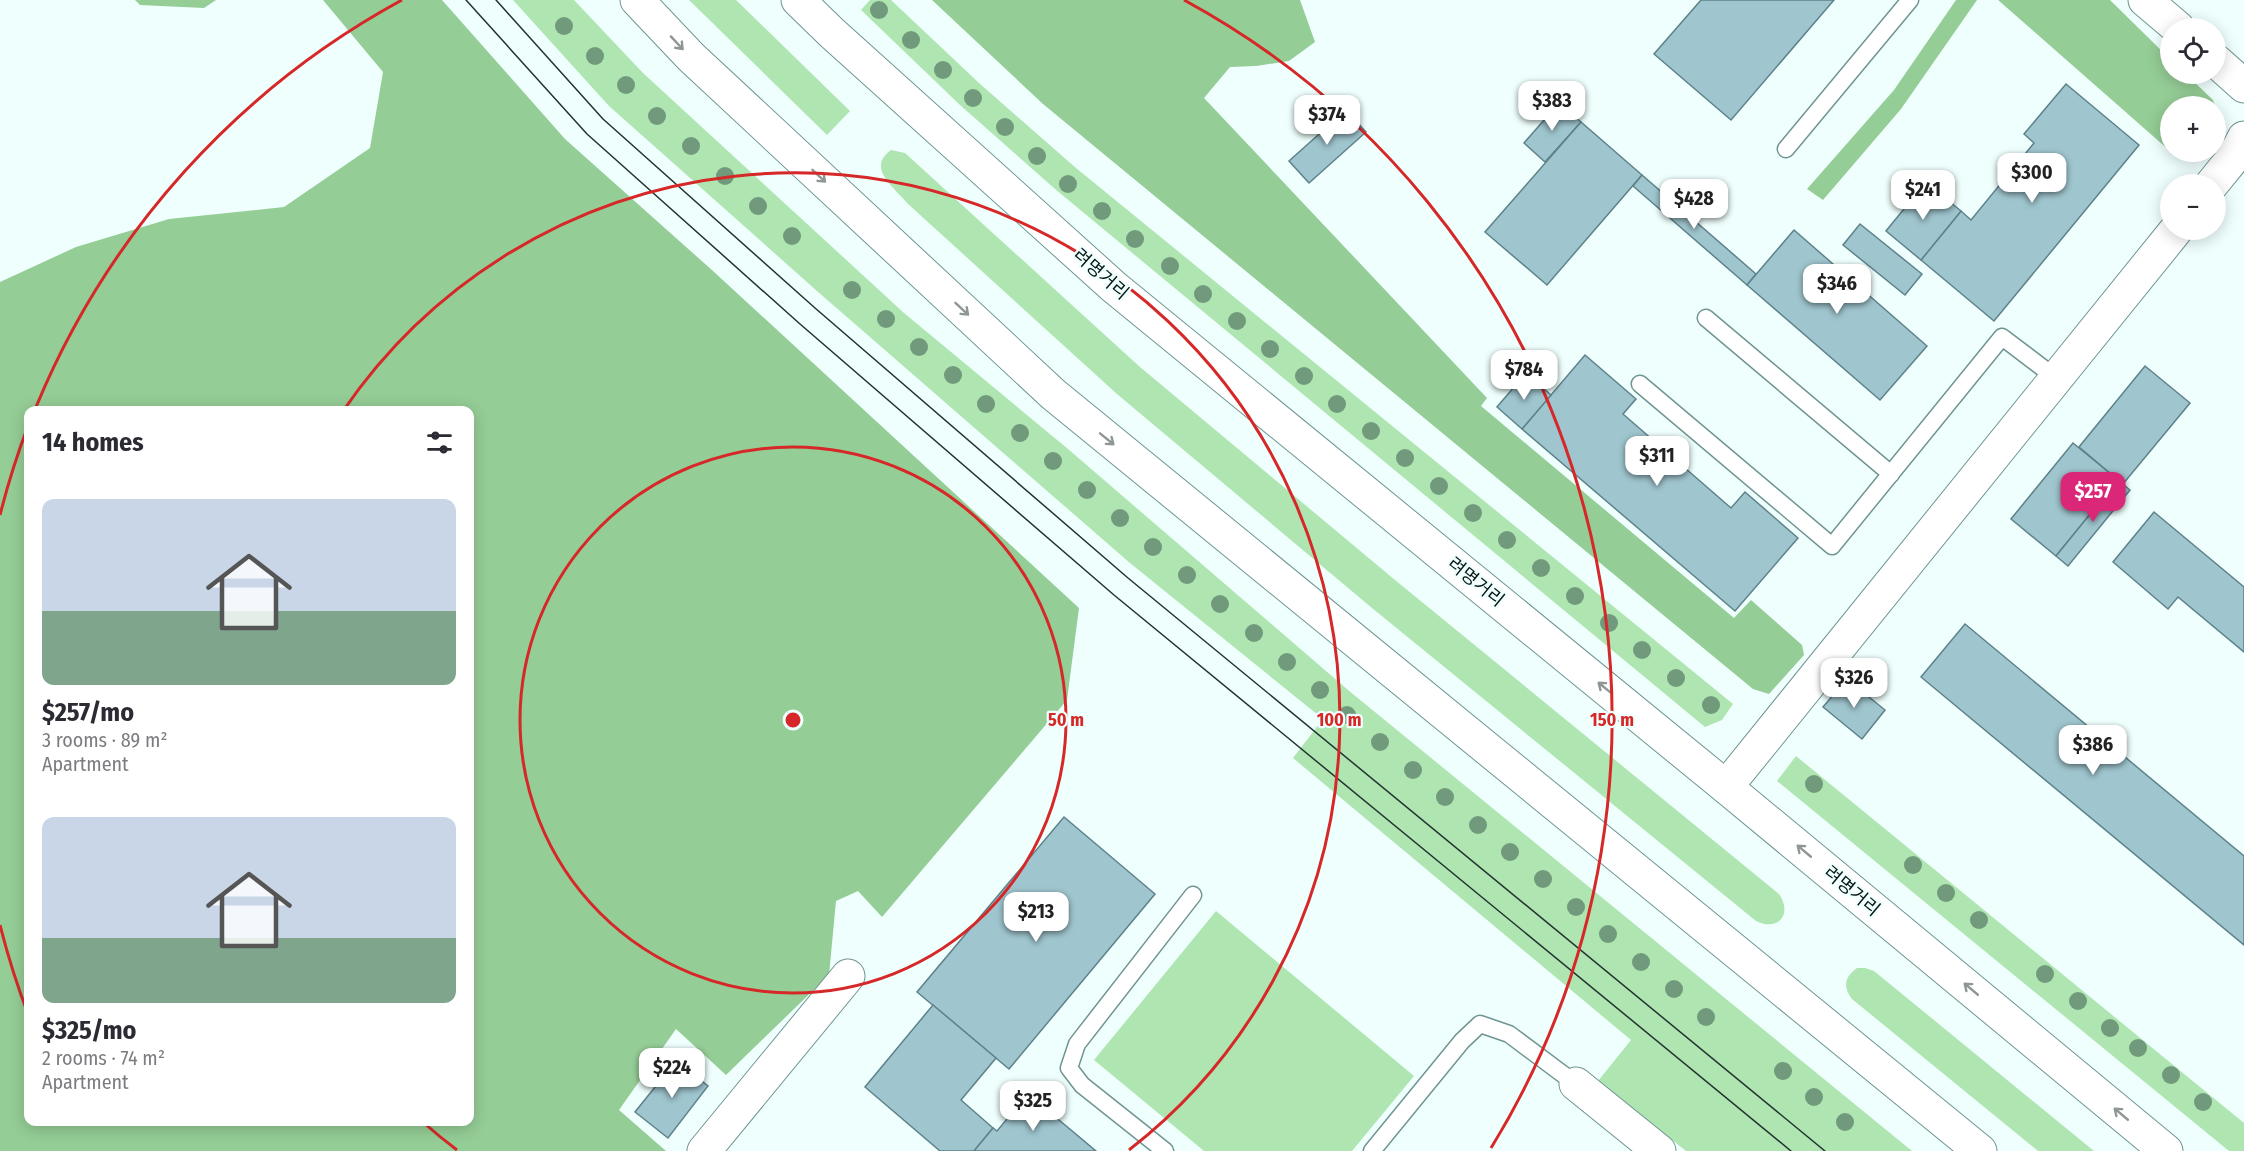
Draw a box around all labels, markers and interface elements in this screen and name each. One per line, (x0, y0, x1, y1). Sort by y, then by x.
map controls (2160, 18, 2226, 240)
button: locate (2160, 18, 2226, 84)
one-way arrow (670, 35, 684, 50)
pin: $383 (1516, 81, 1588, 132)
text: $383 (1532, 88, 1572, 112)
pin: $374 (1291, 95, 1363, 146)
button: + (2160, 96, 2226, 162)
text: $374 (1308, 102, 1346, 126)
pin: $300 (1996, 153, 2068, 204)
text: $300 (2011, 160, 2053, 184)
one-way arrow (811, 169, 826, 183)
pin: $241 (1887, 170, 1959, 221)
button: − (2160, 174, 2226, 240)
text: $241 (1905, 177, 1941, 201)
pin: $428 (1658, 179, 1730, 230)
text: $428 (1674, 186, 1714, 210)
street label: 려명거리 (1069, 244, 1133, 304)
pin: $346 (1801, 264, 1873, 315)
text: $346 (1817, 271, 1857, 295)
one-way arrow (954, 302, 969, 316)
pin: $784 (1488, 350, 1560, 401)
text: $784 (1505, 357, 1543, 381)
icon: filters (423, 426, 456, 459)
text: 14 homes (42, 427, 144, 458)
one-way arrow (1099, 432, 1115, 445)
pin: $311 (1621, 436, 1693, 487)
text: $311 (1639, 443, 1675, 467)
pin: $257 (2057, 472, 2129, 523)
text: $257 (2075, 479, 2111, 503)
icon: home (195, 538, 303, 646)
street label: 려명거리 (1443, 553, 1509, 611)
pin: $326 (1818, 658, 1890, 709)
text: $326 (1835, 665, 1873, 689)
one-way arrow (1597, 681, 1613, 694)
text: $257/mo (42, 697, 134, 728)
text: 50 m (1048, 709, 1084, 731)
text: 100 m (1317, 709, 1361, 731)
text: 150 m (1590, 709, 1634, 731)
centre of rings (783, 710, 803, 730)
pin: $386 (2057, 725, 2129, 776)
text: 3 rooms · 89 m² (42, 728, 167, 752)
text: $386 (2073, 732, 2113, 756)
text: Apartment (42, 752, 129, 776)
one-way arrow (1796, 845, 1812, 858)
icon: home (195, 856, 303, 964)
street label: 려명거리 (1820, 861, 1884, 921)
pin: $213 (1000, 892, 1072, 943)
text: $213 (1018, 899, 1054, 923)
one-way arrow (1963, 983, 1979, 996)
text: $325/mo (42, 1015, 136, 1046)
text: 2 rooms · 74 m² (42, 1046, 165, 1070)
pin: $224 (636, 1048, 708, 1099)
text: $224 (653, 1055, 691, 1079)
text: Apartment (42, 1070, 129, 1094)
pin: $325 (997, 1081, 1069, 1132)
text: $325 (1014, 1088, 1052, 1112)
one-way arrow (2113, 1107, 2129, 1120)

